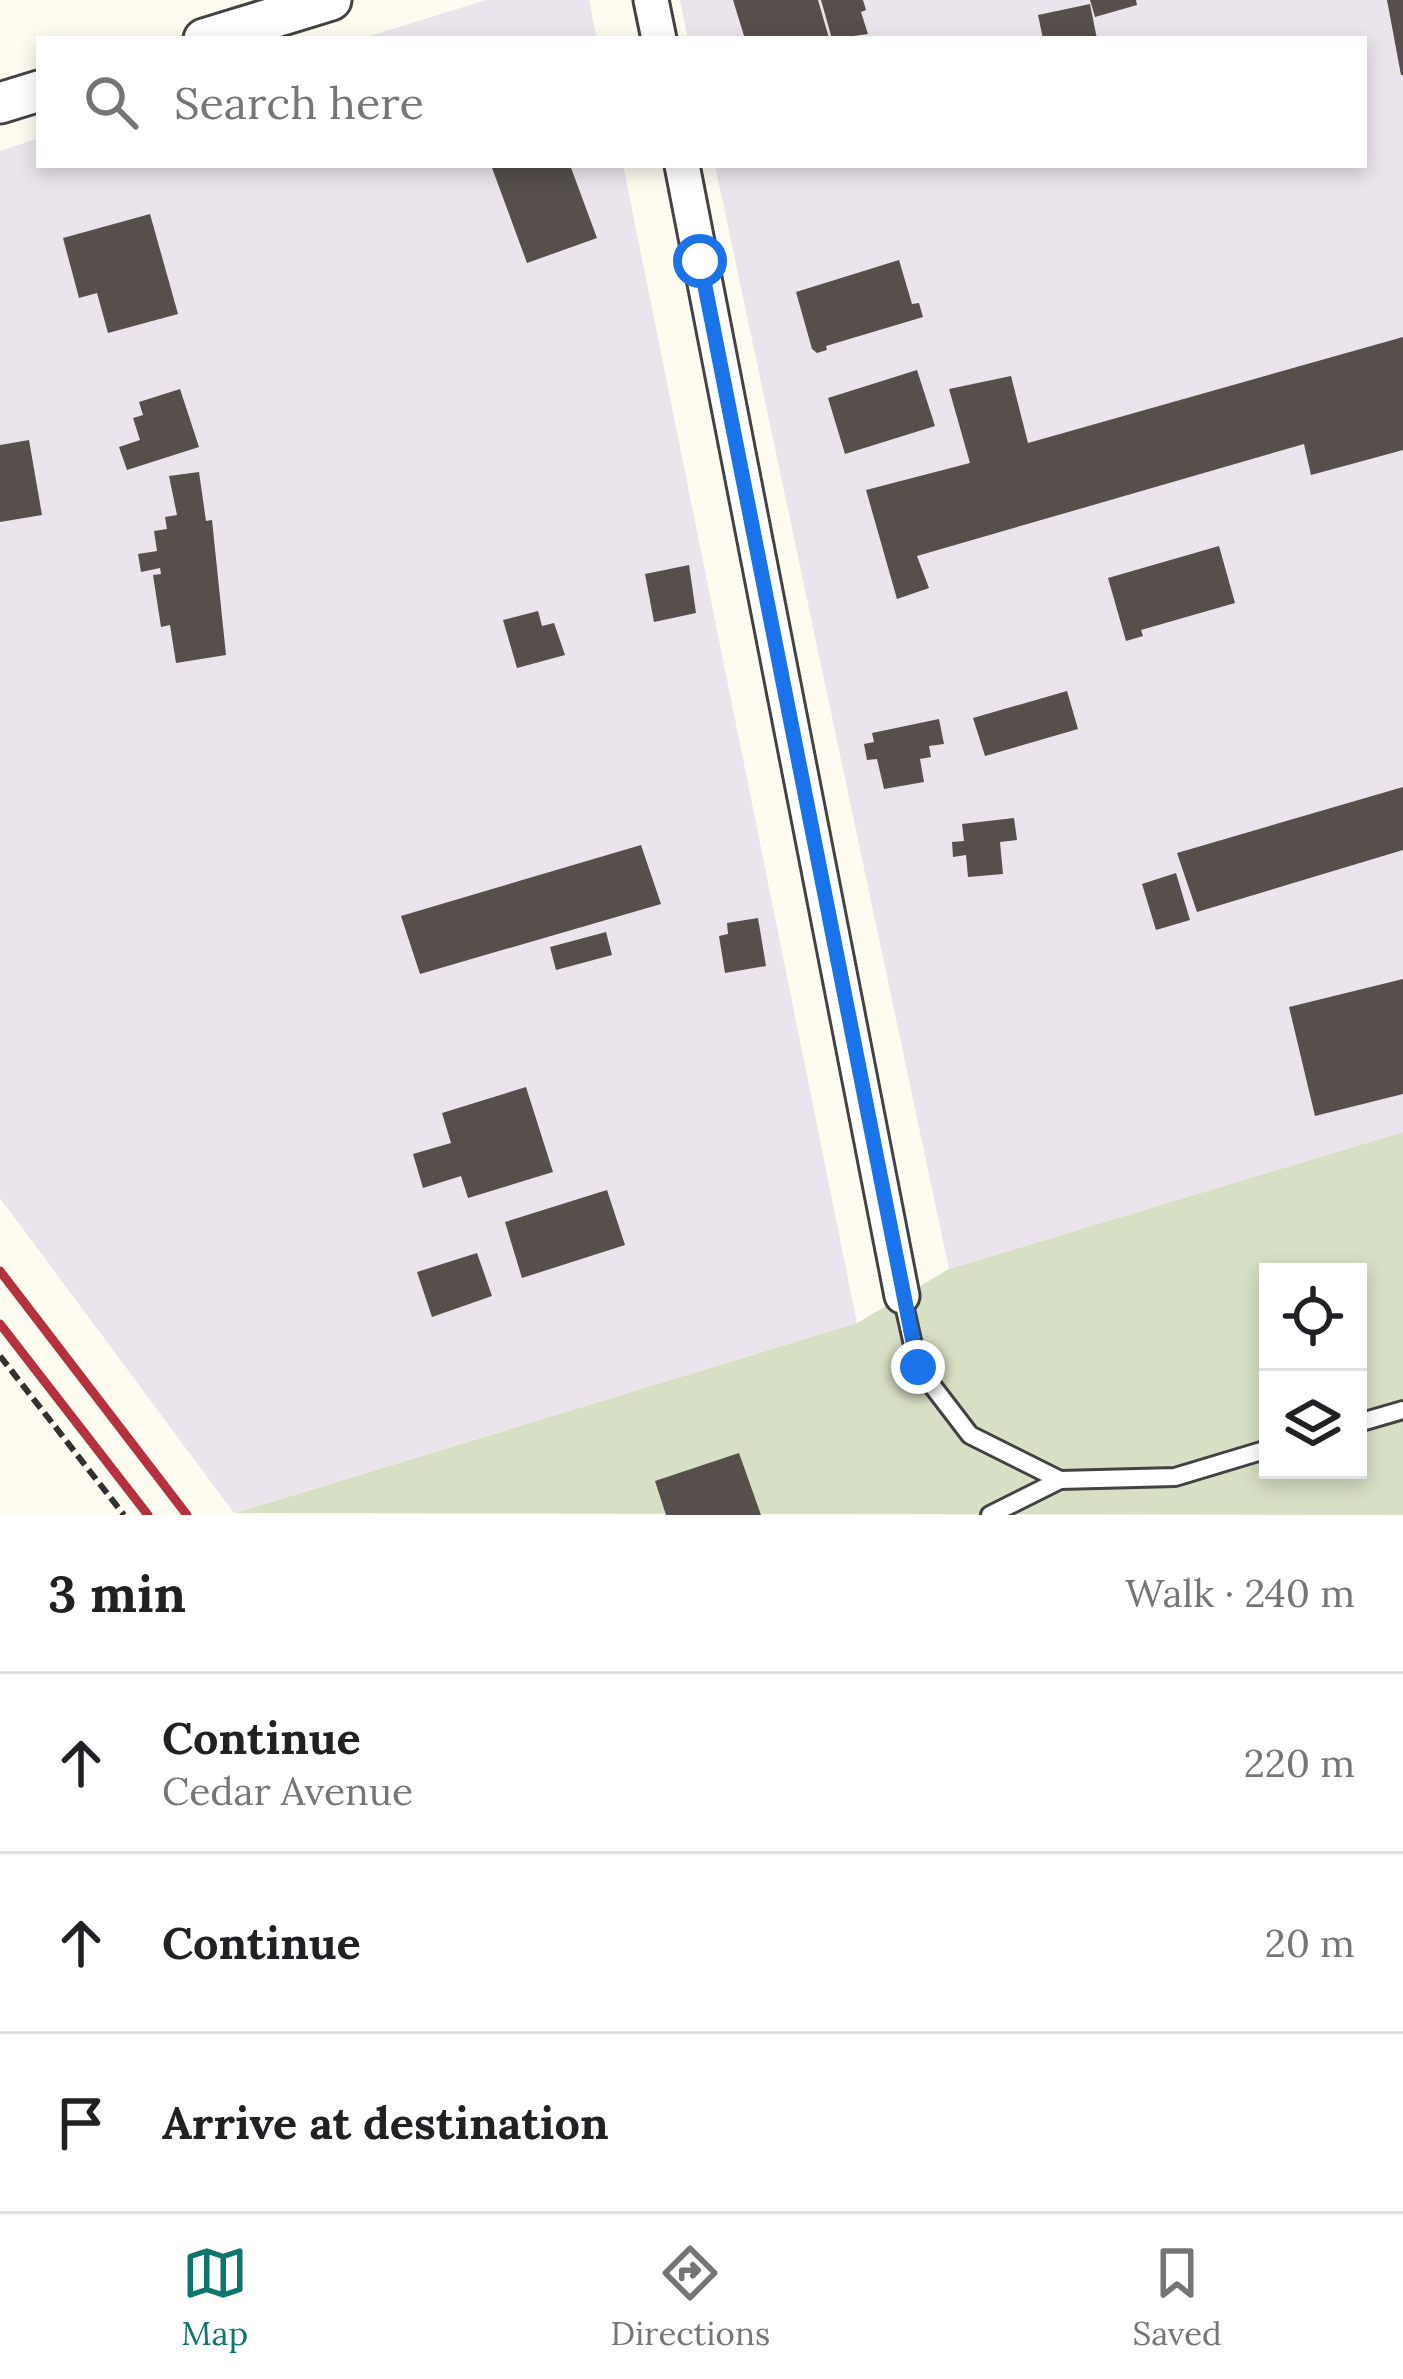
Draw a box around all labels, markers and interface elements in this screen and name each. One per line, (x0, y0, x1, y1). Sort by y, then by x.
search box (36, 36, 1367, 168)
icon: search (78, 69, 144, 135)
text: Search here (174, 74, 424, 131)
route start (673, 234, 727, 288)
map controls (1259, 1263, 1367, 1479)
button: locate (1259, 1263, 1367, 1371)
route end (891, 1340, 945, 1394)
button: layers (1259, 1371, 1367, 1479)
text: 3 min (48, 1561, 186, 1626)
text: Walk · 240 m (1125, 1568, 1355, 1618)
text: Continue (162, 1709, 361, 1766)
icon: ahead (48, 1730, 114, 1796)
text: 220 m (1244, 1738, 1355, 1788)
text: Cedar Avenue (162, 1766, 413, 1816)
icon: ahead (48, 1910, 114, 1976)
text: Continue (162, 1914, 361, 1971)
text: 20 m (1265, 1918, 1355, 1968)
icon: arrive (48, 2090, 114, 2156)
text: Arrive at destination (162, 2094, 609, 2151)
tab: Map (181, 2240, 248, 2354)
tab: Directions (611, 2240, 770, 2354)
tab: Saved (1133, 2240, 1222, 2354)

